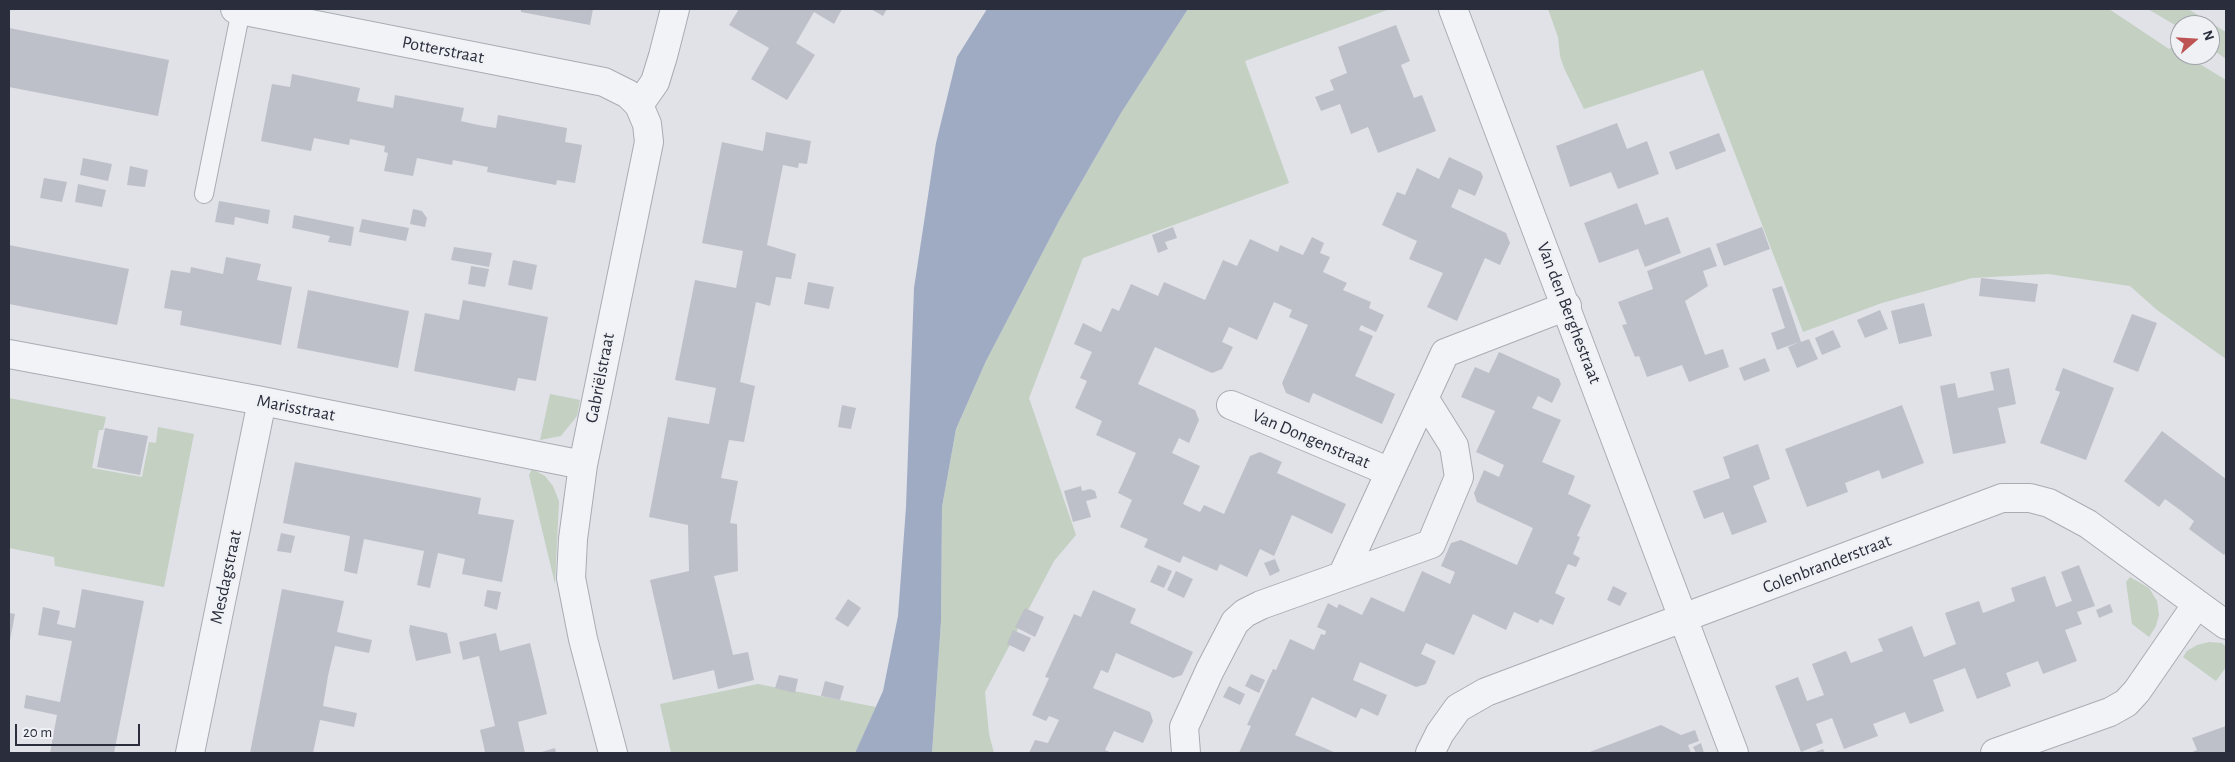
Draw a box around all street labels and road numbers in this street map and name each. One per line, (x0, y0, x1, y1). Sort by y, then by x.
street label: Potterstraat (400, 31, 486, 69)
street label: Van den Berghestraat (1532, 239, 1606, 387)
street label: Gabriëlstraat (581, 331, 619, 425)
street label: Marisstraat (255, 390, 337, 426)
street label: Van Dongenstraat (1249, 404, 1373, 474)
street label: Mesdagstraat (205, 528, 247, 626)
street label: Colenbranderstraat (1760, 530, 1894, 598)

